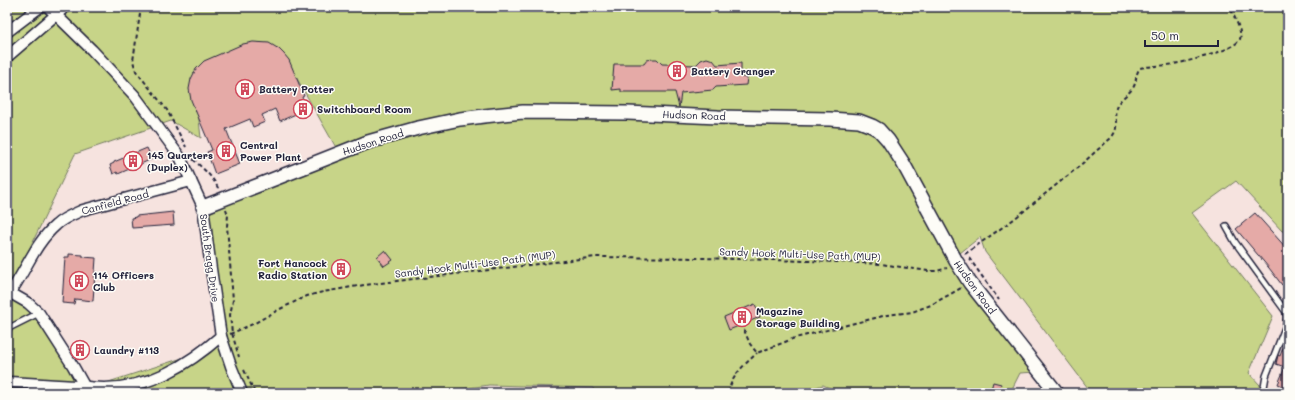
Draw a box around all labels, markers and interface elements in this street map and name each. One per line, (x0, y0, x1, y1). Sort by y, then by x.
scale bar (1145, 22, 1218, 48)
text: 50 m (1151, 27, 1179, 43)
building icon: Battery Granger (666, 60, 688, 82)
place label: Battery Granger (691, 64, 775, 78)
building icon: Battery Potter (234, 78, 256, 100)
place label: Battery Potter (259, 82, 334, 96)
building icon: Switchboard Room (292, 98, 314, 120)
place label: Switchboard Room (317, 102, 411, 116)
street label: Hudson Road (662, 107, 726, 123)
street label: Hudson Road (341, 126, 405, 158)
place label: Central Power Plant (240, 138, 302, 164)
building icon: Central Power Plant (215, 140, 237, 162)
place label: 145 Quarters (Duplex) (147, 148, 213, 174)
building icon: 145 Quarters (Duplex) (122, 150, 144, 172)
street label: Canfield Road (80, 186, 150, 218)
street label: South Bragg Drive (197, 213, 223, 303)
street label: Sandy Hook Multi-Use Path (MUP) (719, 244, 881, 264)
street label: Sandy Hook Multi-Use Path (MUP) (394, 247, 556, 281)
place label: Fort Hancock Radio Station (258, 256, 327, 282)
street label: Hudson Road (951, 257, 999, 317)
building icon: Fort Hancock Radio Station (330, 258, 352, 280)
place label: 114 Officers Club (93, 268, 154, 294)
building icon: 114 Officers Club (68, 270, 90, 292)
place label: Magazine Storage Building (756, 304, 840, 330)
building icon: Magazine Storage Building (731, 306, 753, 328)
building icon: Laundry #113 (69, 339, 91, 361)
place label: Laundry #113 (94, 343, 159, 357)

